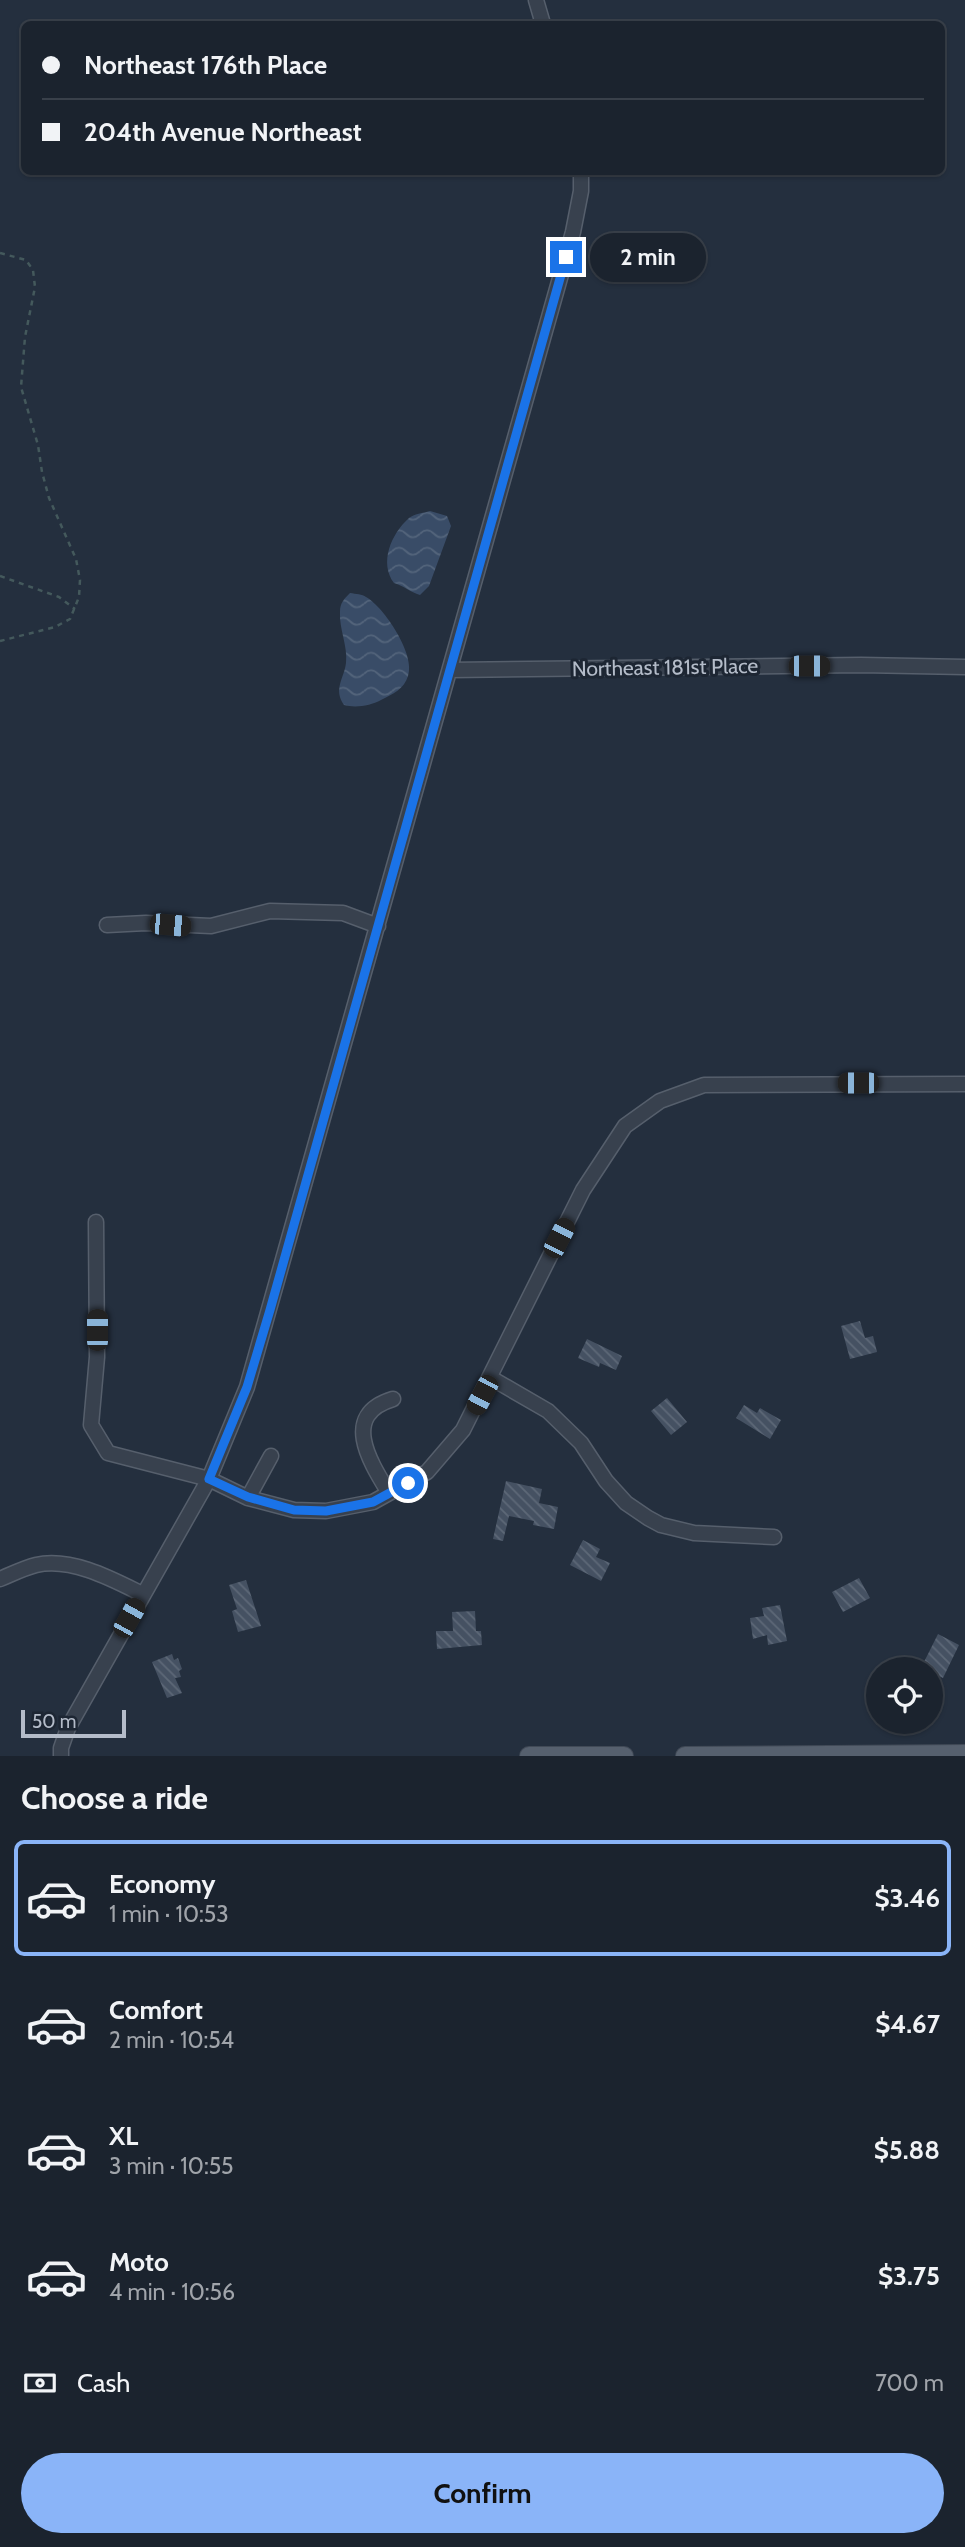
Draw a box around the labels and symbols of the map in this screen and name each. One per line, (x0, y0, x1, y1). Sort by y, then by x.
callout: 2 min (590, 232, 706, 282)
route end (550, 241, 582, 273)
street label: Northeast 181st Place (572, 653, 759, 681)
car (789, 656, 831, 677)
car (149, 913, 192, 937)
car (838, 1073, 880, 1094)
car (541, 1215, 578, 1261)
car (87, 1309, 108, 1351)
car (463, 1372, 502, 1418)
route start (392, 1467, 424, 1499)
car (110, 1595, 149, 1641)
scale bar (21, 1707, 126, 1739)

